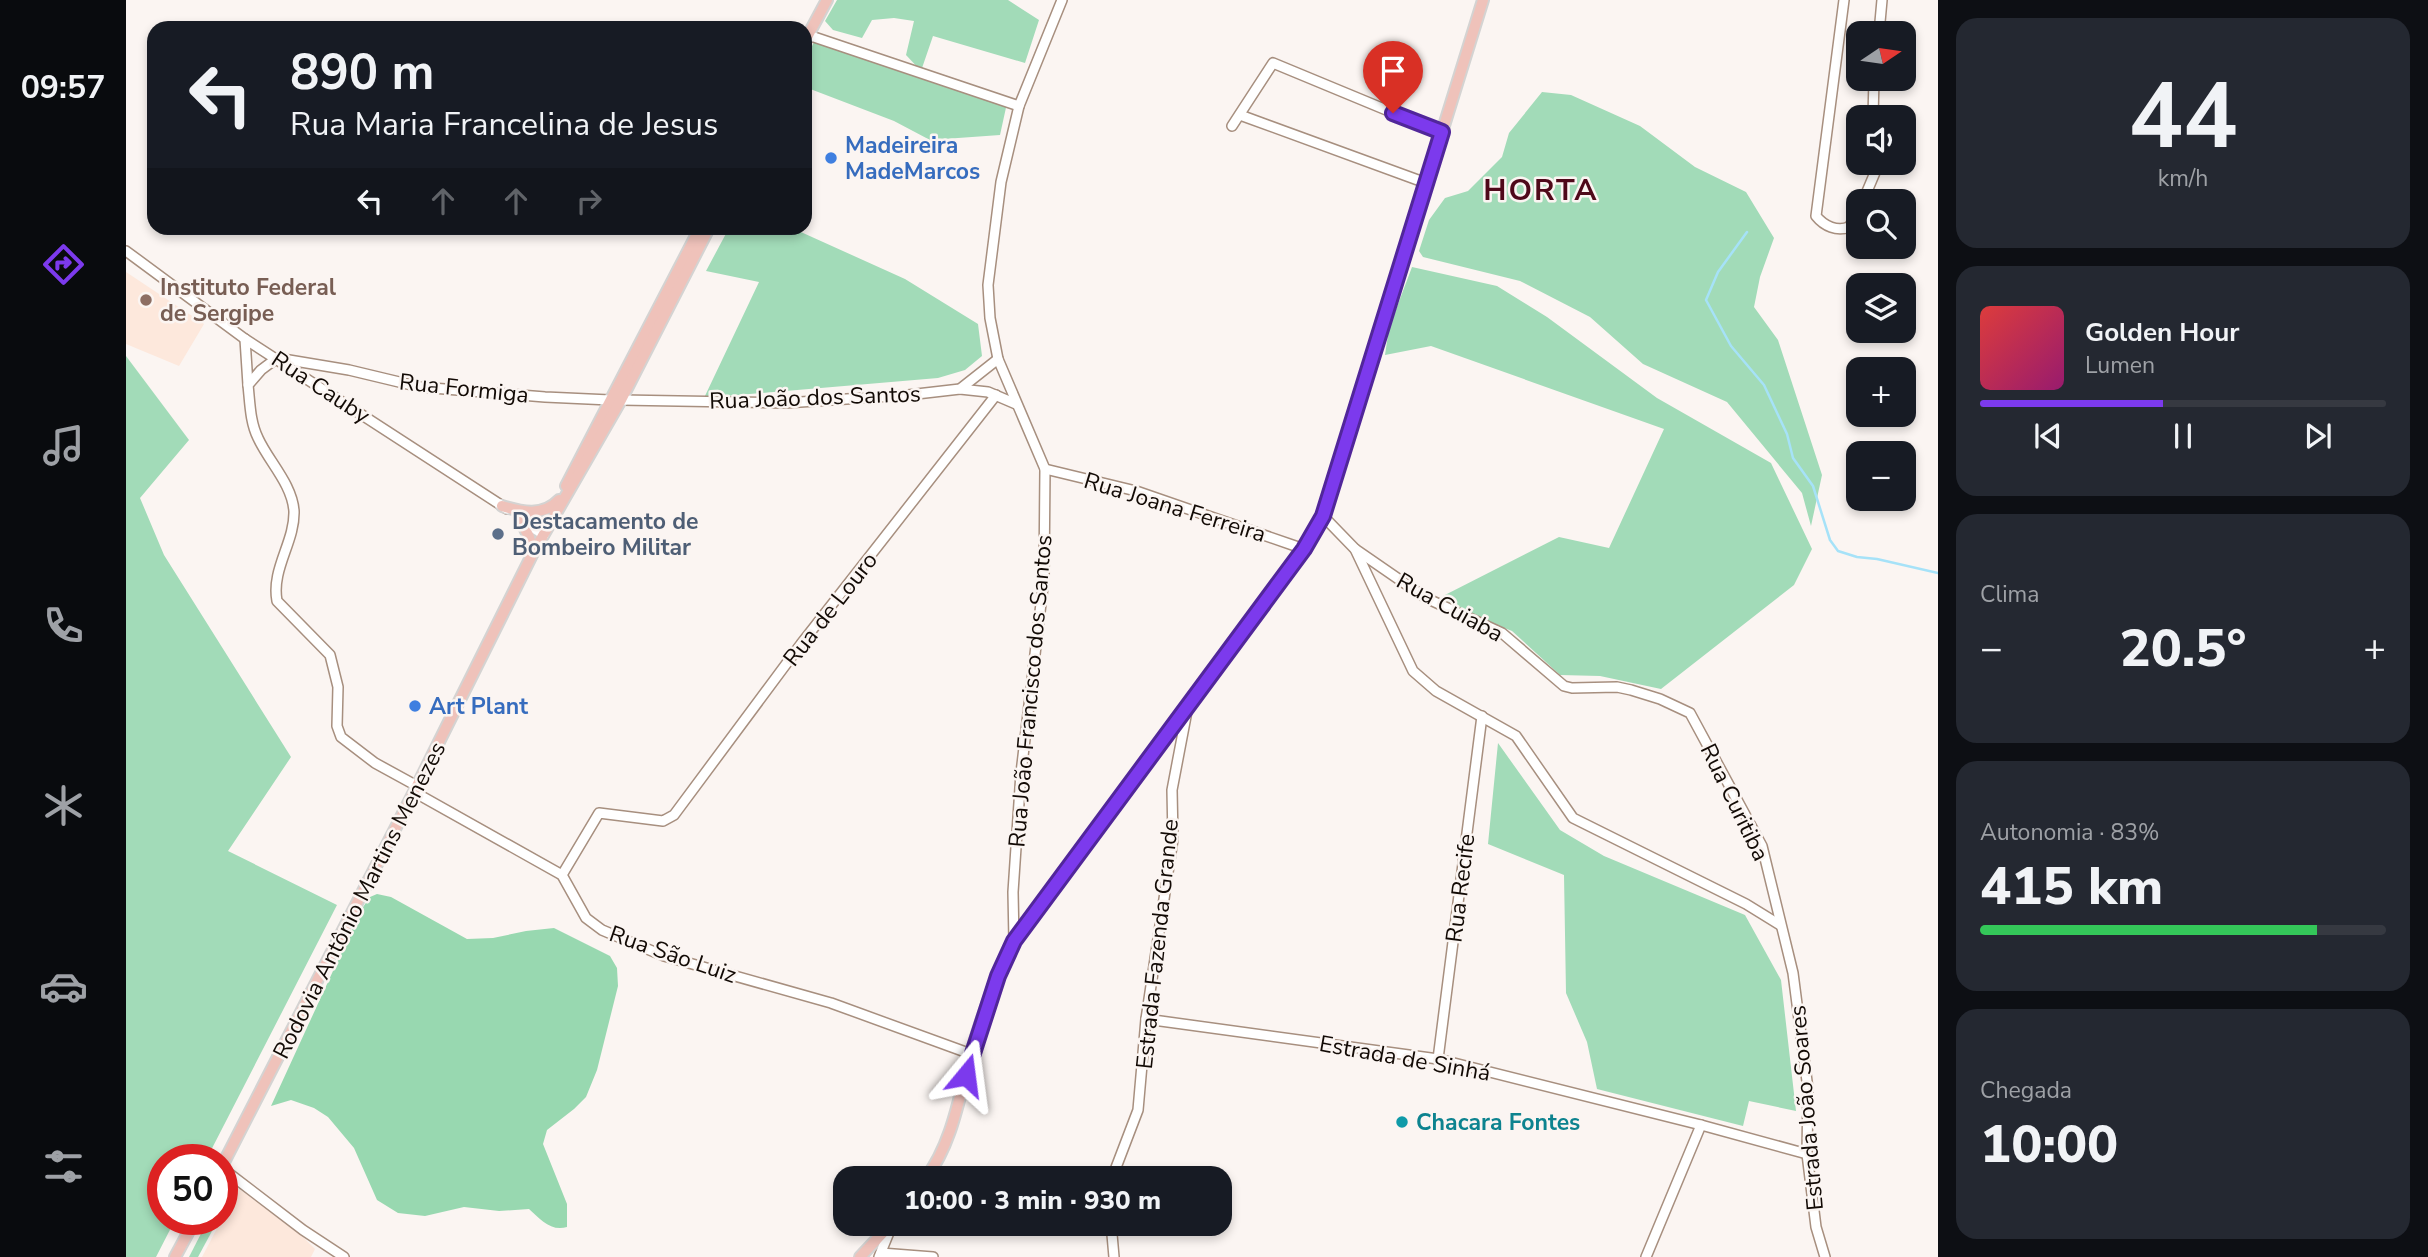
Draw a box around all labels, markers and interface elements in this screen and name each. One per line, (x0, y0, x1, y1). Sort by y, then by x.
north arrow (1846, 21, 1916, 91)
map controls (1846, 21, 1916, 511)
text: 890 m (290, 39, 434, 106)
pin (1363, 41, 1423, 113)
icon: left (175, 49, 266, 140)
icon: arrive (1374, 52, 1412, 90)
text: 44 (2128, 55, 2238, 179)
text: 09:57 (21, 66, 105, 109)
text: Rua Maria Francelina de Jesus (290, 103, 718, 146)
button: sound (1846, 105, 1916, 175)
place label: Madeireira MadeMarcos (845, 130, 980, 187)
marker: Madeireira MadeMarcos (823, 150, 839, 166)
text: km/h (2158, 163, 2208, 194)
district label: HORTA (1483, 170, 1599, 211)
icon: left (351, 182, 389, 220)
icon: ahead (424, 182, 462, 220)
icon: ahead (497, 182, 535, 220)
icon: right (570, 182, 608, 220)
button: search (1846, 189, 1916, 259)
icon: directions (39, 240, 88, 289)
place label: Instituto Federal de Sergipe (160, 272, 337, 329)
button: layers (1846, 273, 1916, 343)
marker: Instituto Federal de Sergipe (138, 292, 154, 308)
text: Golden Hour (2085, 315, 2240, 350)
street label: Rua Cauby (265, 344, 376, 431)
text: Lumen (2085, 350, 2155, 381)
button: + (1846, 357, 1916, 427)
street label: Rua Formiga (398, 366, 530, 411)
street label: Rua João dos Santos (709, 378, 921, 417)
icon: previous (2029, 417, 2067, 455)
icon: pause (2164, 417, 2202, 455)
icon: next (2299, 417, 2337, 455)
icon: music (39, 421, 88, 470)
button: − (1846, 441, 1916, 511)
street label: Rua Joana Ferreira (1080, 465, 1270, 550)
place label: Destacamento de Bombeiro Militar (512, 506, 698, 563)
marker: Destacamento de Bombeiro Militar (490, 526, 506, 542)
street label: Rua João Francisco dos Santos (1001, 533, 1060, 849)
street label: Rua de Louro (776, 546, 885, 673)
street label: Rua Cuiaba (1391, 565, 1509, 650)
text: Clima (1980, 579, 2040, 610)
icon: phone (39, 601, 88, 650)
text: 20.5° (2119, 613, 2247, 684)
text: − (1980, 623, 2003, 674)
text: + (2363, 623, 2386, 674)
place label: Art Plant (429, 691, 528, 722)
marker: Art Plant (407, 698, 423, 714)
street label: Rodovia Antônio Martins Menezes (266, 736, 453, 1064)
street label: Rua Curitiba (1693, 738, 1776, 866)
icon: climate (39, 781, 88, 830)
street label: Estrada Fazenda Grande (1129, 817, 1186, 1071)
text: Autonomia · 83% (1980, 817, 2160, 848)
street label: Rua Recife (1438, 832, 1483, 944)
text: 415 km (1980, 851, 2163, 922)
street label: Rua São Luiz (605, 918, 741, 991)
icon: car (39, 962, 88, 1011)
street label: Estrada João Soares (1782, 1004, 1831, 1212)
street label: Estrada de Sinhá (1317, 1028, 1493, 1089)
position arrow (929, 1038, 1003, 1112)
text: Chegada (1980, 1075, 2072, 1106)
place label: Chacara Fontes (1416, 1107, 1580, 1138)
text: 10:00 (1980, 1109, 2118, 1180)
marker: Chacara Fontes (1394, 1114, 1410, 1130)
icon: filters (39, 1142, 88, 1191)
speed limit sign: 50 (147, 1144, 238, 1235)
text: 10:00 · 3 min · 930 m (904, 1183, 1161, 1218)

